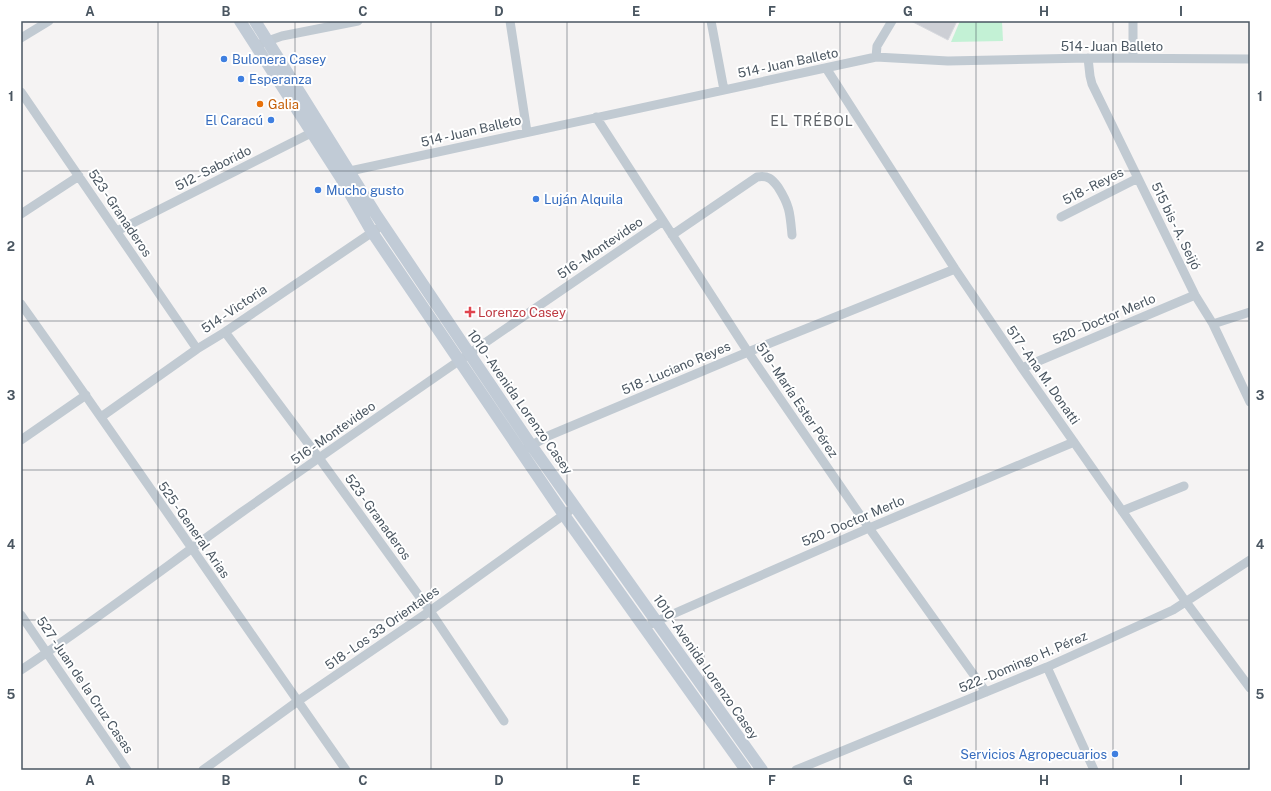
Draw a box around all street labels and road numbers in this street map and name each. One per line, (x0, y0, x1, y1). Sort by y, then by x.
street label: 514 - Juan Balleto (1061, 39, 1163, 54)
street label: 514 - Juan Balleto (736, 45, 840, 81)
street label: 514 - Juan Balleto (419, 112, 523, 150)
street label: 512 - Saborido (172, 142, 254, 194)
street label: 518 - Reyes (1060, 164, 1126, 208)
street label: 523 - Granaderos (85, 166, 155, 260)
street label: 515 bis - A. Seijó (1148, 180, 1204, 272)
street label: 516 - Montevideo (554, 214, 646, 282)
street label: 514 - Victoria (198, 282, 270, 336)
street label: 520 - Doctor Merlo (1050, 291, 1158, 347)
street label: 517 - Ana M. Donatti (1003, 323, 1083, 427)
street label: 1010 - Avenida Lorenzo Casey (464, 327, 576, 477)
street label: 518 - Luciano Reyes (619, 338, 733, 398)
street label: 519 - María Ester Pérez (753, 340, 841, 460)
street label: 516 - Montevideo (288, 398, 378, 468)
street label: 523 - Granaderos (342, 471, 414, 563)
street label: 525 - General Arias (155, 479, 233, 581)
street label: 520 - Doctor Merlo (799, 493, 907, 549)
street label: 518 - Los 33 Orientales (322, 583, 442, 673)
street label: 1010 - Avenida Lorenzo Casey (650, 592, 762, 742)
street label: 527 - Juan de la Cruz Casas (34, 614, 136, 756)
street label: 522 - Domingo H. Pérez (957, 628, 1089, 696)

